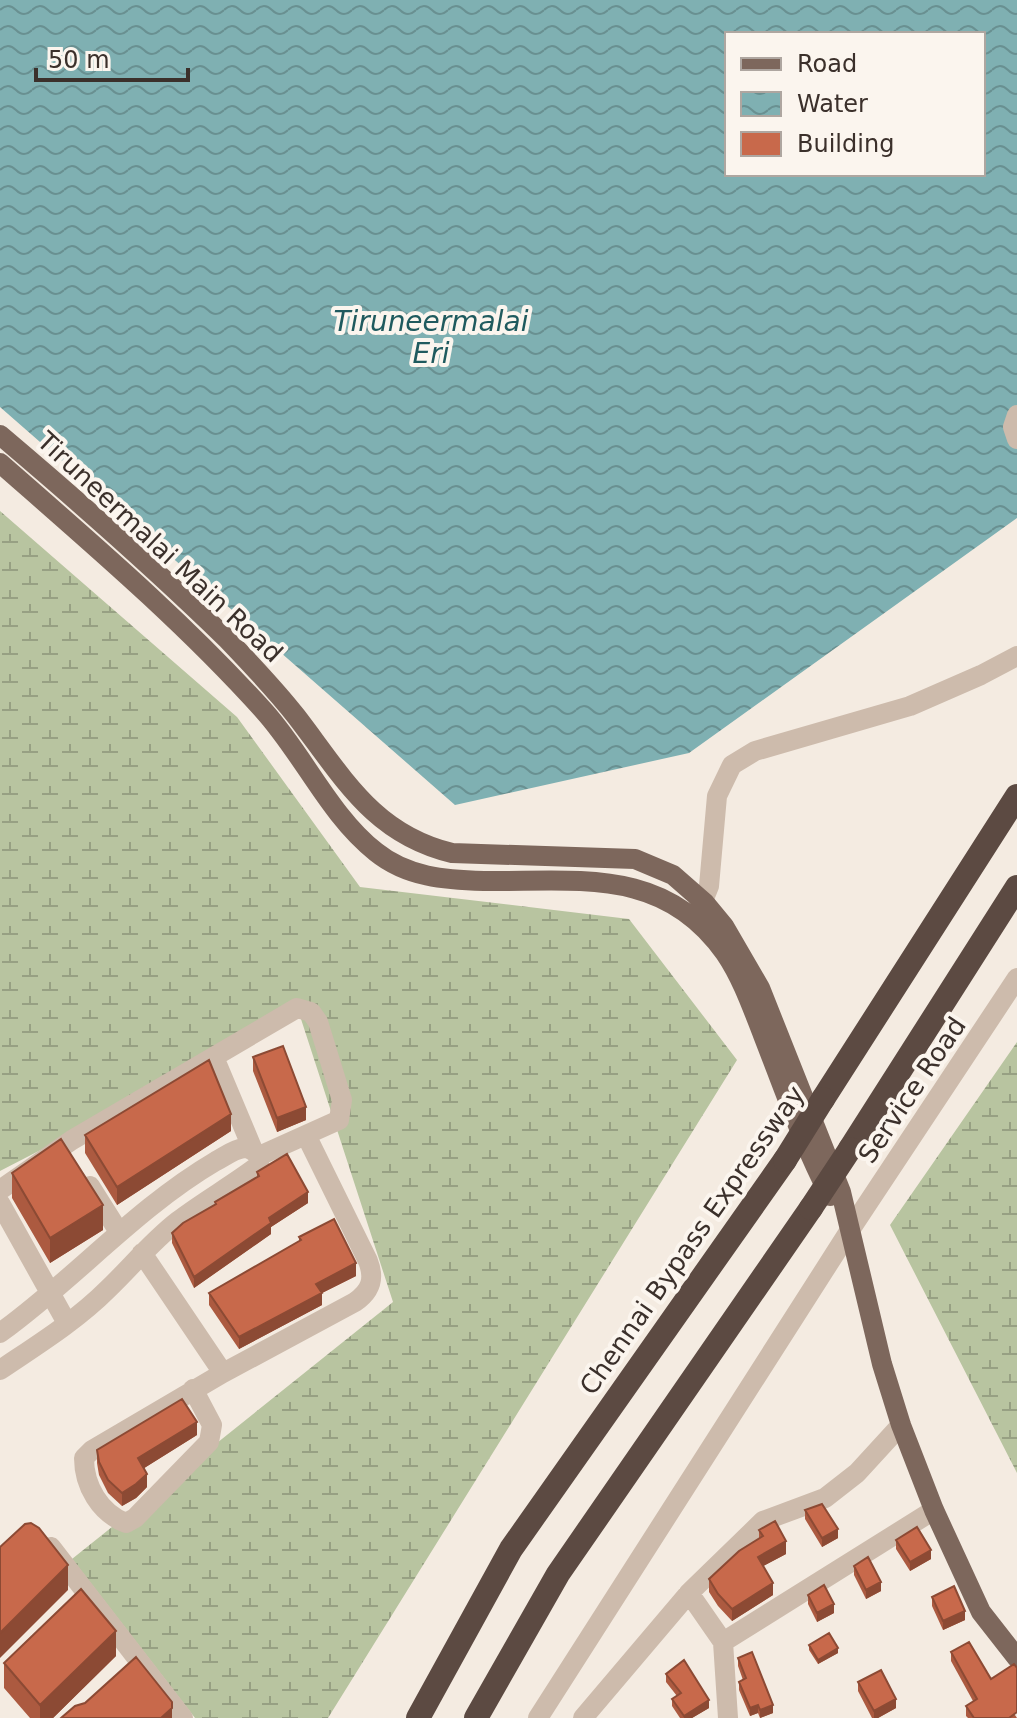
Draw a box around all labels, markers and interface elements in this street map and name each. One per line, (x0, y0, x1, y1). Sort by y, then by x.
scale bar (36, 32, 188, 82)
legend (725, 32, 985, 176)
text: 50 m (48, 46, 110, 74)
text: Road (797, 50, 857, 78)
text: Water (797, 90, 868, 118)
text: Building (797, 130, 894, 158)
water label: Tiruneermalai Eri (333, 305, 529, 370)
street label: Tiruneermalai Main Road (31, 425, 289, 668)
street label: Service Road (852, 1011, 972, 1169)
street label: Chennai Bypass Expressway (574, 1080, 810, 1400)

